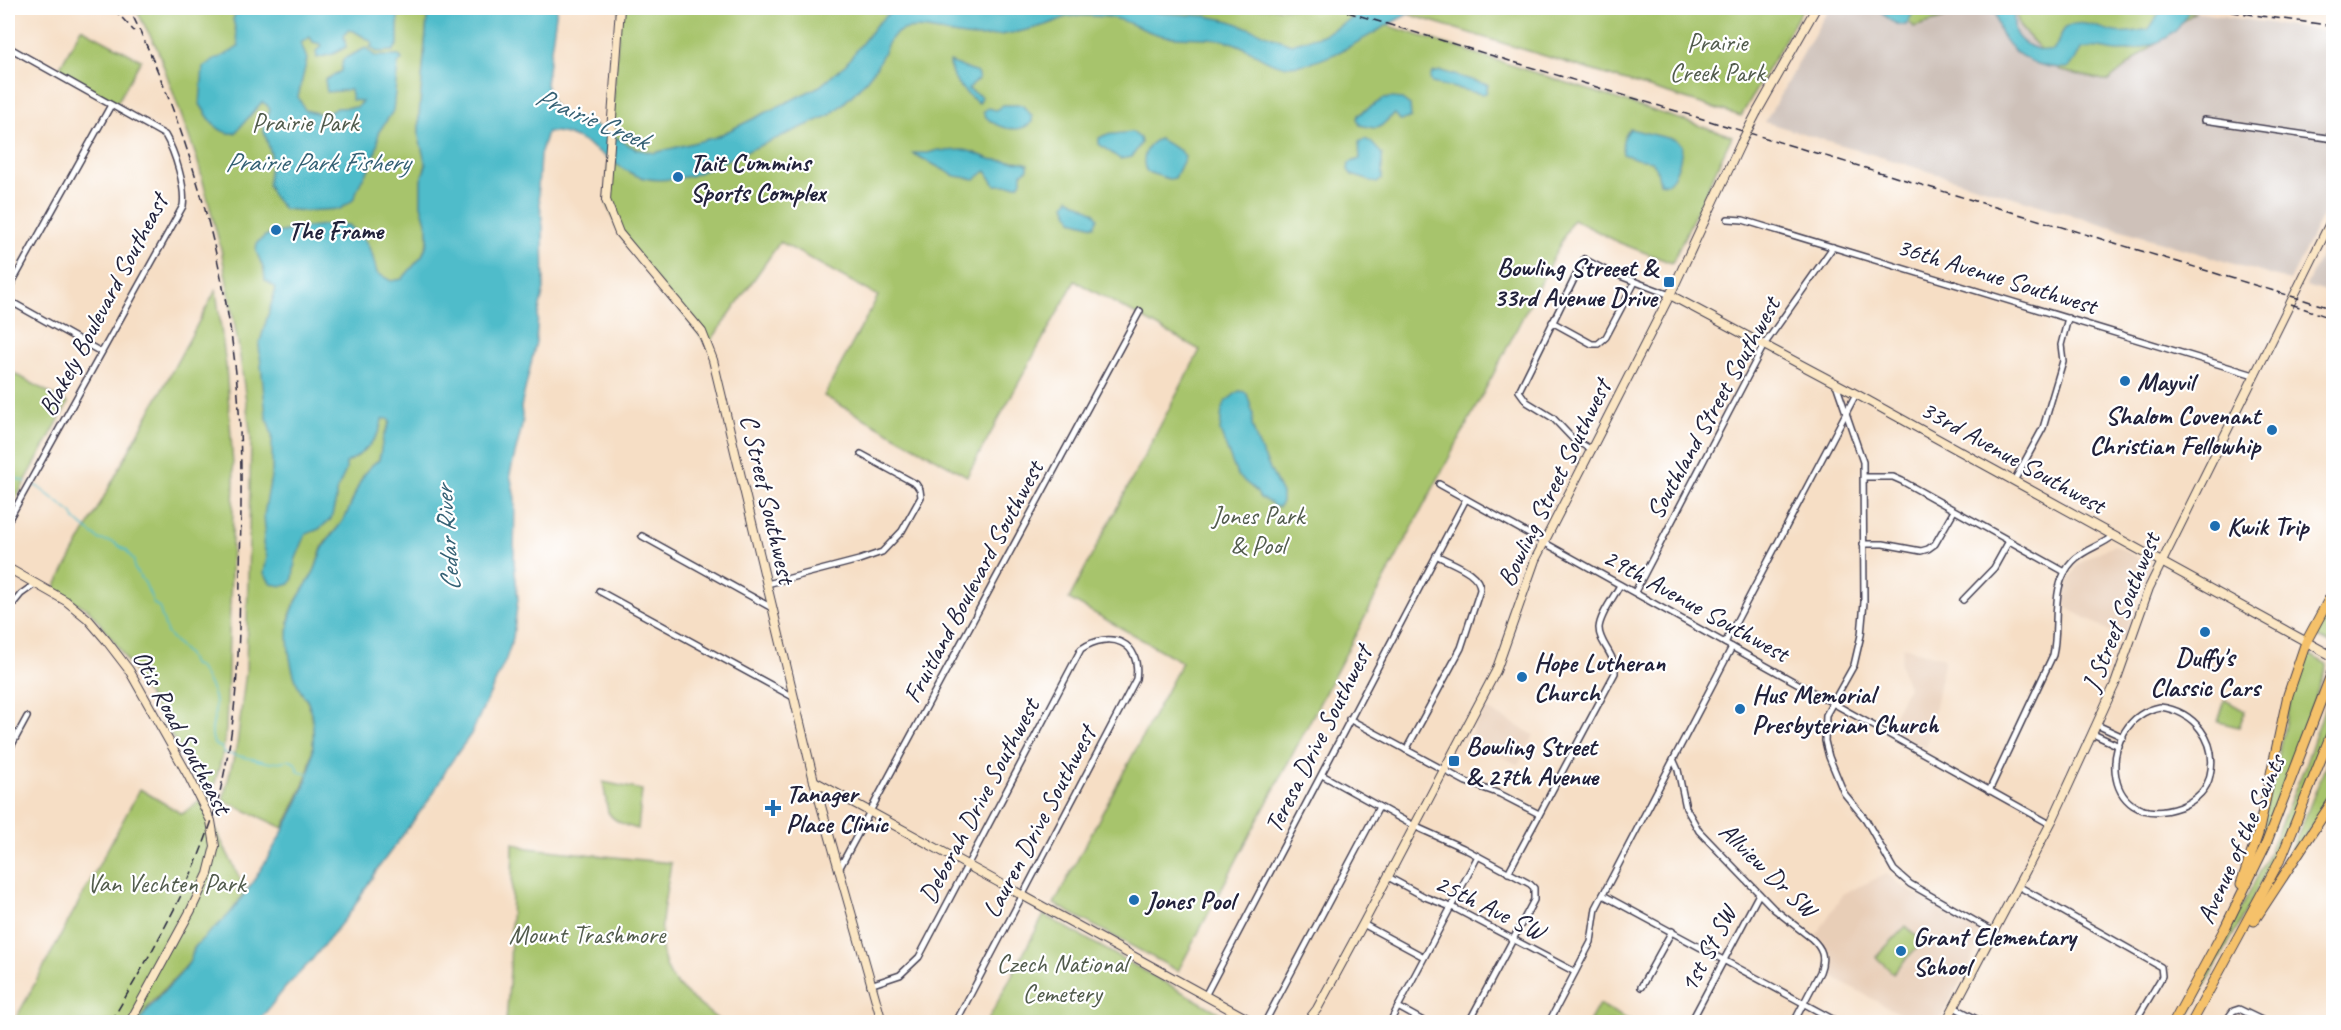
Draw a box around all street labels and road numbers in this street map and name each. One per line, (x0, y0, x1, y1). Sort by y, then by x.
street label: Blakely Boulevard Southeast (31, 185, 177, 422)
street label: 36th Avenue Southwest (1893, 230, 2103, 323)
street label: Southland Street Southwest (1638, 289, 1789, 525)
street label: Bowling Street Southwest (1490, 371, 1620, 592)
street label: 33rd Avenue Southwest (1915, 393, 2113, 523)
street label: C Street Southwest (733, 411, 804, 589)
street label: Fruitland Boulevard Southwest (895, 453, 1052, 709)
street label: J Street Southwest (2074, 526, 2169, 698)
street label: 29th Avenue Southwest (1597, 540, 1797, 671)
street label: Teresa Drive Southwest (1257, 637, 1381, 838)
street label: Otis Road Southeast (125, 644, 240, 822)
street label: Deborah Drive Southwest (911, 691, 1048, 909)
street label: Lauren Drive Southwest (975, 718, 1105, 923)
street label: Avenue of the Saints (2189, 747, 2294, 929)
street label: Allview Dr SW (1712, 815, 1826, 927)
street label: 25th Ave SW (1430, 866, 1553, 949)
street label: 1st St SW (1672, 897, 1746, 998)

